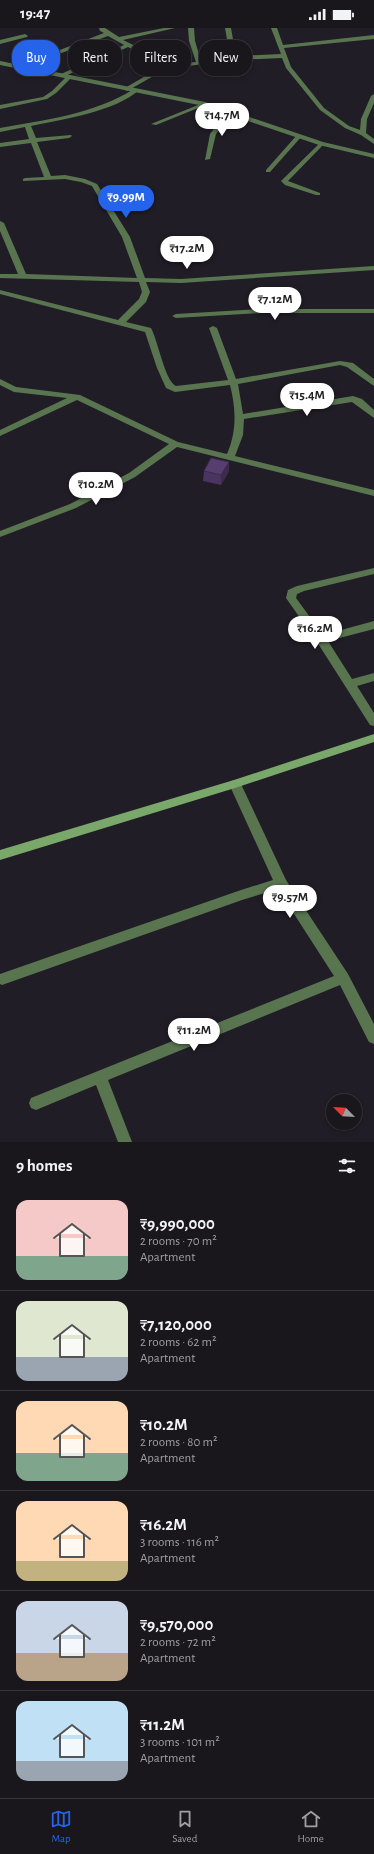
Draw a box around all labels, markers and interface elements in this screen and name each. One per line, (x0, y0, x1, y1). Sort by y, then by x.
text: 19:47 (20, 6, 50, 21)
chip: Buy (12, 40, 60, 76)
chip: Rent (68, 40, 122, 76)
chip: Filters (130, 40, 191, 76)
chip: New (199, 40, 252, 76)
pin: ₹14.7M (189, 103, 255, 137)
text: ₹14.7M (204, 109, 240, 122)
pin: ₹9.99M (93, 185, 159, 219)
text: ₹9.99M (107, 191, 145, 204)
pin: ₹17.2M (154, 236, 220, 270)
text: ₹17.2M (169, 242, 205, 255)
pin: ₹7.12M (242, 287, 308, 321)
text: ₹7.12M (257, 293, 293, 306)
pin: ₹15.4M (274, 383, 340, 417)
text: ₹15.4M (289, 389, 325, 402)
pin: ₹10.2M (63, 472, 129, 506)
text: ₹10.2M (78, 478, 114, 491)
pin: ₹16.2M (282, 616, 348, 650)
text: ₹16.2M (297, 622, 333, 635)
pin: ₹9.57M (257, 885, 323, 919)
text: ₹9.57M (272, 891, 308, 904)
pin: ₹11.2M (161, 1018, 227, 1052)
text: ₹11.2M (177, 1024, 211, 1037)
north arrow (326, 1094, 362, 1130)
map controls (326, 1094, 362, 1130)
icon: filters (336, 1155, 358, 1177)
text: 9 homes (16, 1157, 72, 1174)
text: ₹9,990,000 (140, 1215, 215, 1232)
icon: home (48, 1216, 96, 1264)
text: 2 rooms · 70 m² (140, 1235, 217, 1248)
text: Apartment (140, 1251, 195, 1264)
text: ₹7,120,000 (140, 1316, 212, 1333)
icon: home (48, 1317, 96, 1365)
text: 2 rooms · 62 m² (140, 1336, 216, 1349)
text: Apartment (140, 1352, 195, 1365)
text: ₹10.2M (140, 1416, 188, 1433)
icon: home (48, 1417, 96, 1465)
text: 2 rooms · 80 m² (140, 1436, 217, 1449)
text: Apartment (140, 1452, 195, 1465)
text: ₹16.2M (140, 1516, 187, 1533)
icon: home (48, 1517, 96, 1565)
text: 3 rooms · 116 m² (140, 1536, 219, 1549)
text: Apartment (140, 1552, 195, 1565)
text: ₹9,570,000 (140, 1616, 213, 1633)
icon: home (48, 1617, 96, 1665)
text: 2 rooms · 72 m² (140, 1636, 216, 1649)
text: Apartment (140, 1652, 195, 1665)
text: ₹11.2M (140, 1716, 185, 1733)
icon: home (48, 1717, 96, 1765)
text: 3 rooms · 101 m² (140, 1736, 220, 1749)
text: Apartment (140, 1752, 195, 1765)
tab: Map (50, 1808, 72, 1845)
tab: Saved (172, 1808, 197, 1845)
tab: Home (297, 1808, 324, 1845)

